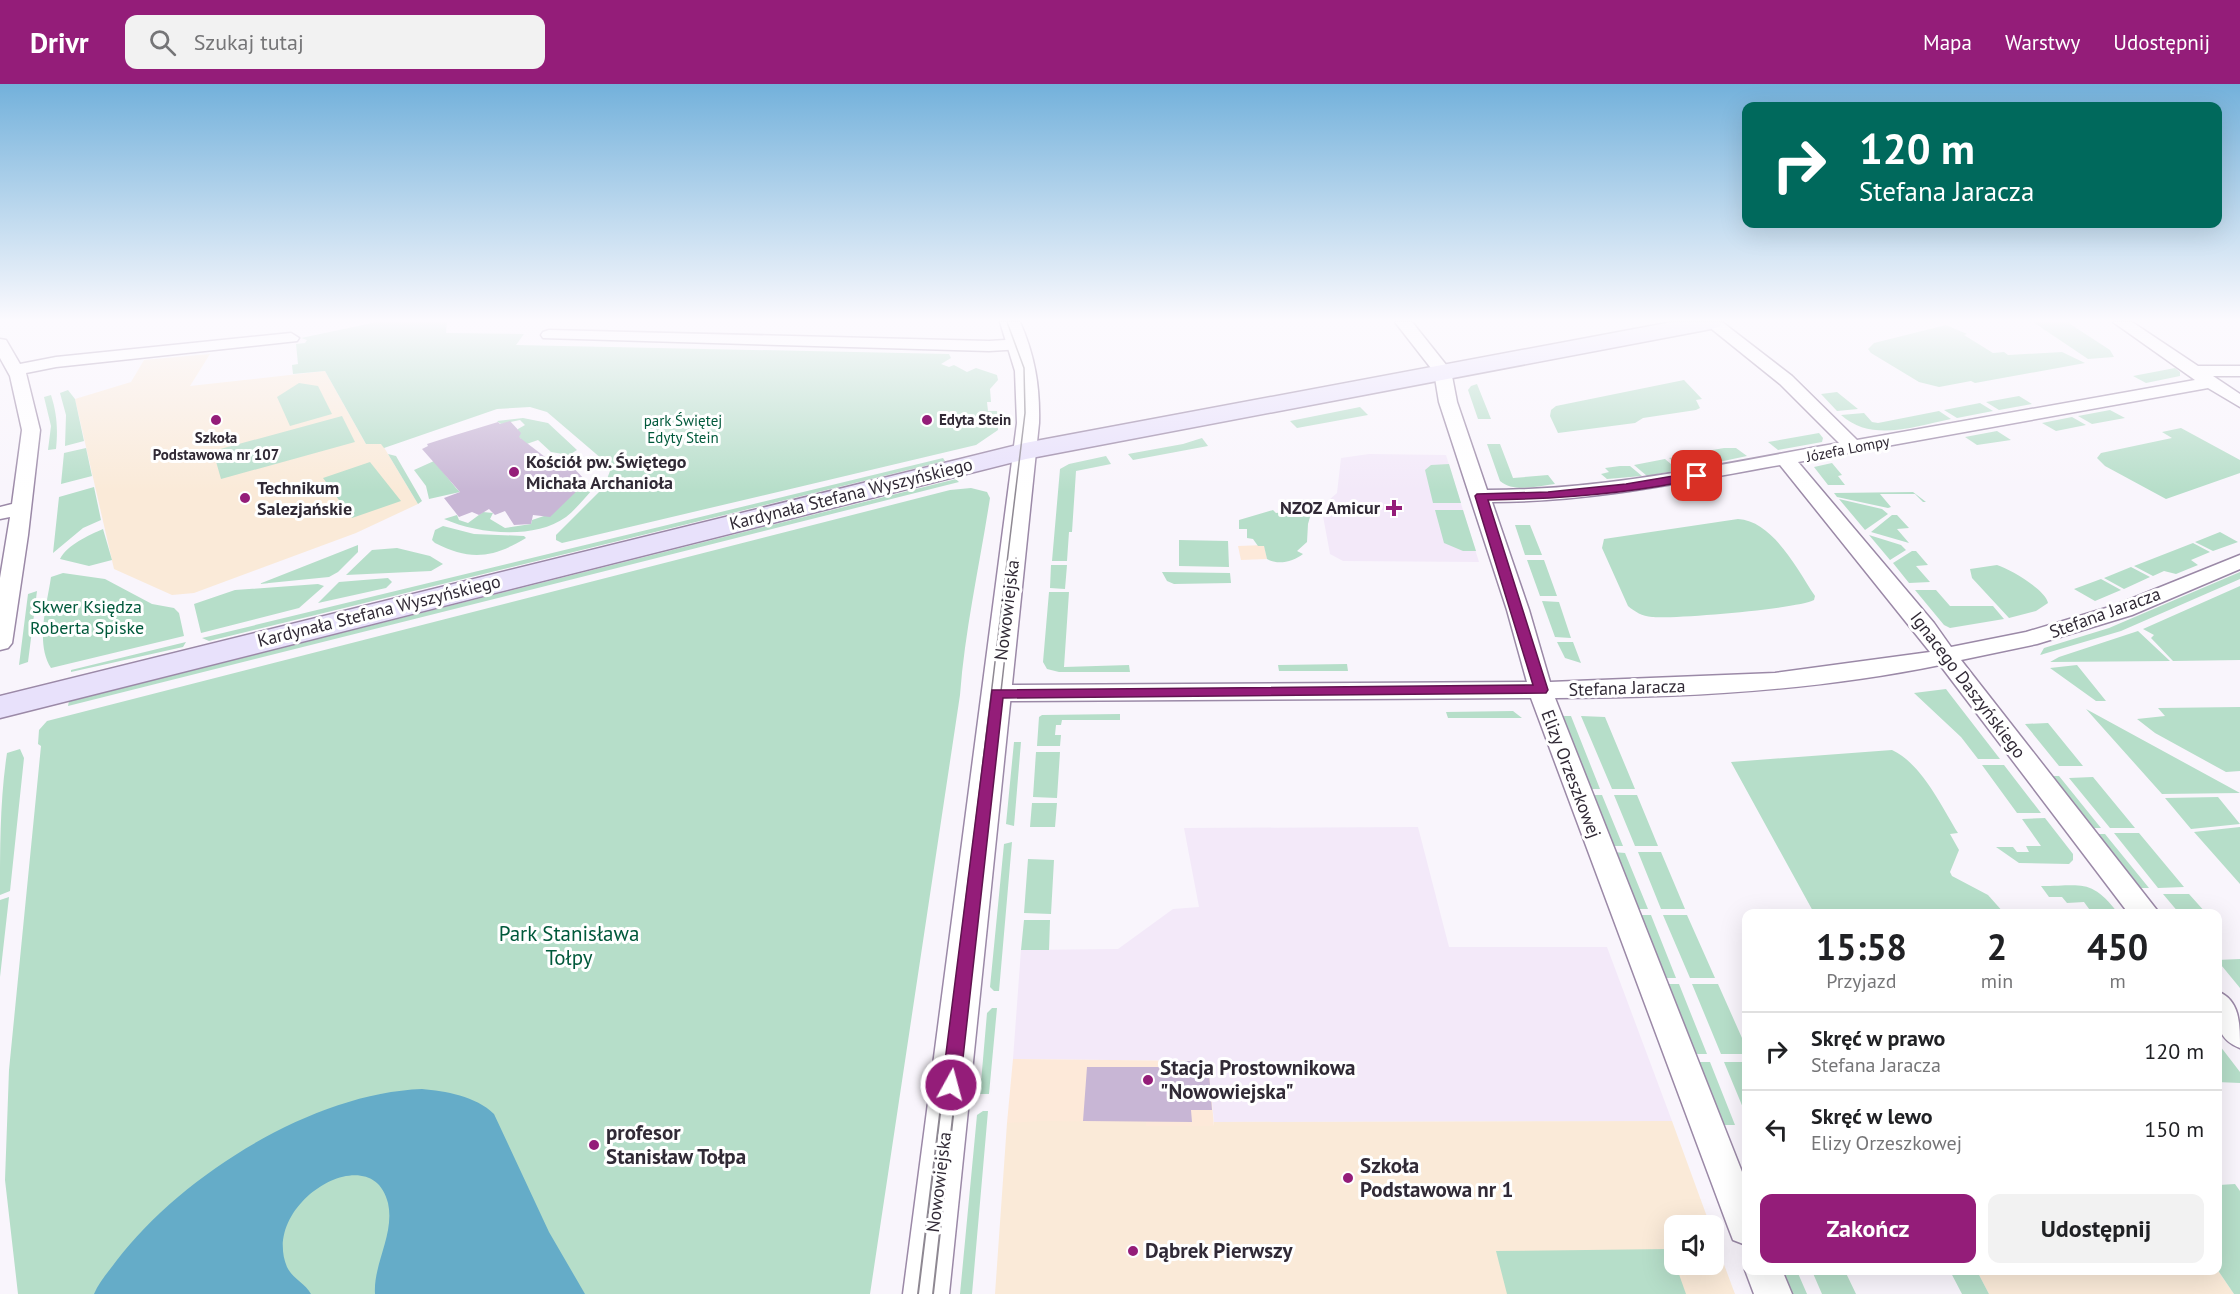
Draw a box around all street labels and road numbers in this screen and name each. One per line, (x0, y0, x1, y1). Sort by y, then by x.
street label: Józefa Lompy (1804, 431, 1891, 466)
street label: Kardynała Stefana Wyszyńskiego (727, 452, 975, 535)
street label: Nowowiejska (989, 558, 1024, 662)
street label: Kardynała Stefana Wyszyńskiego (255, 569, 503, 652)
street label: Stefana Jaracza (2046, 582, 2164, 643)
street label: Ignacego Daszyńskiego (1906, 607, 2031, 763)
street label: Stefana Jaracza (1568, 674, 1686, 701)
street label: Elizy Orzeszkowej (1536, 706, 1607, 841)
street label: Nowowiejska (921, 1130, 956, 1234)

